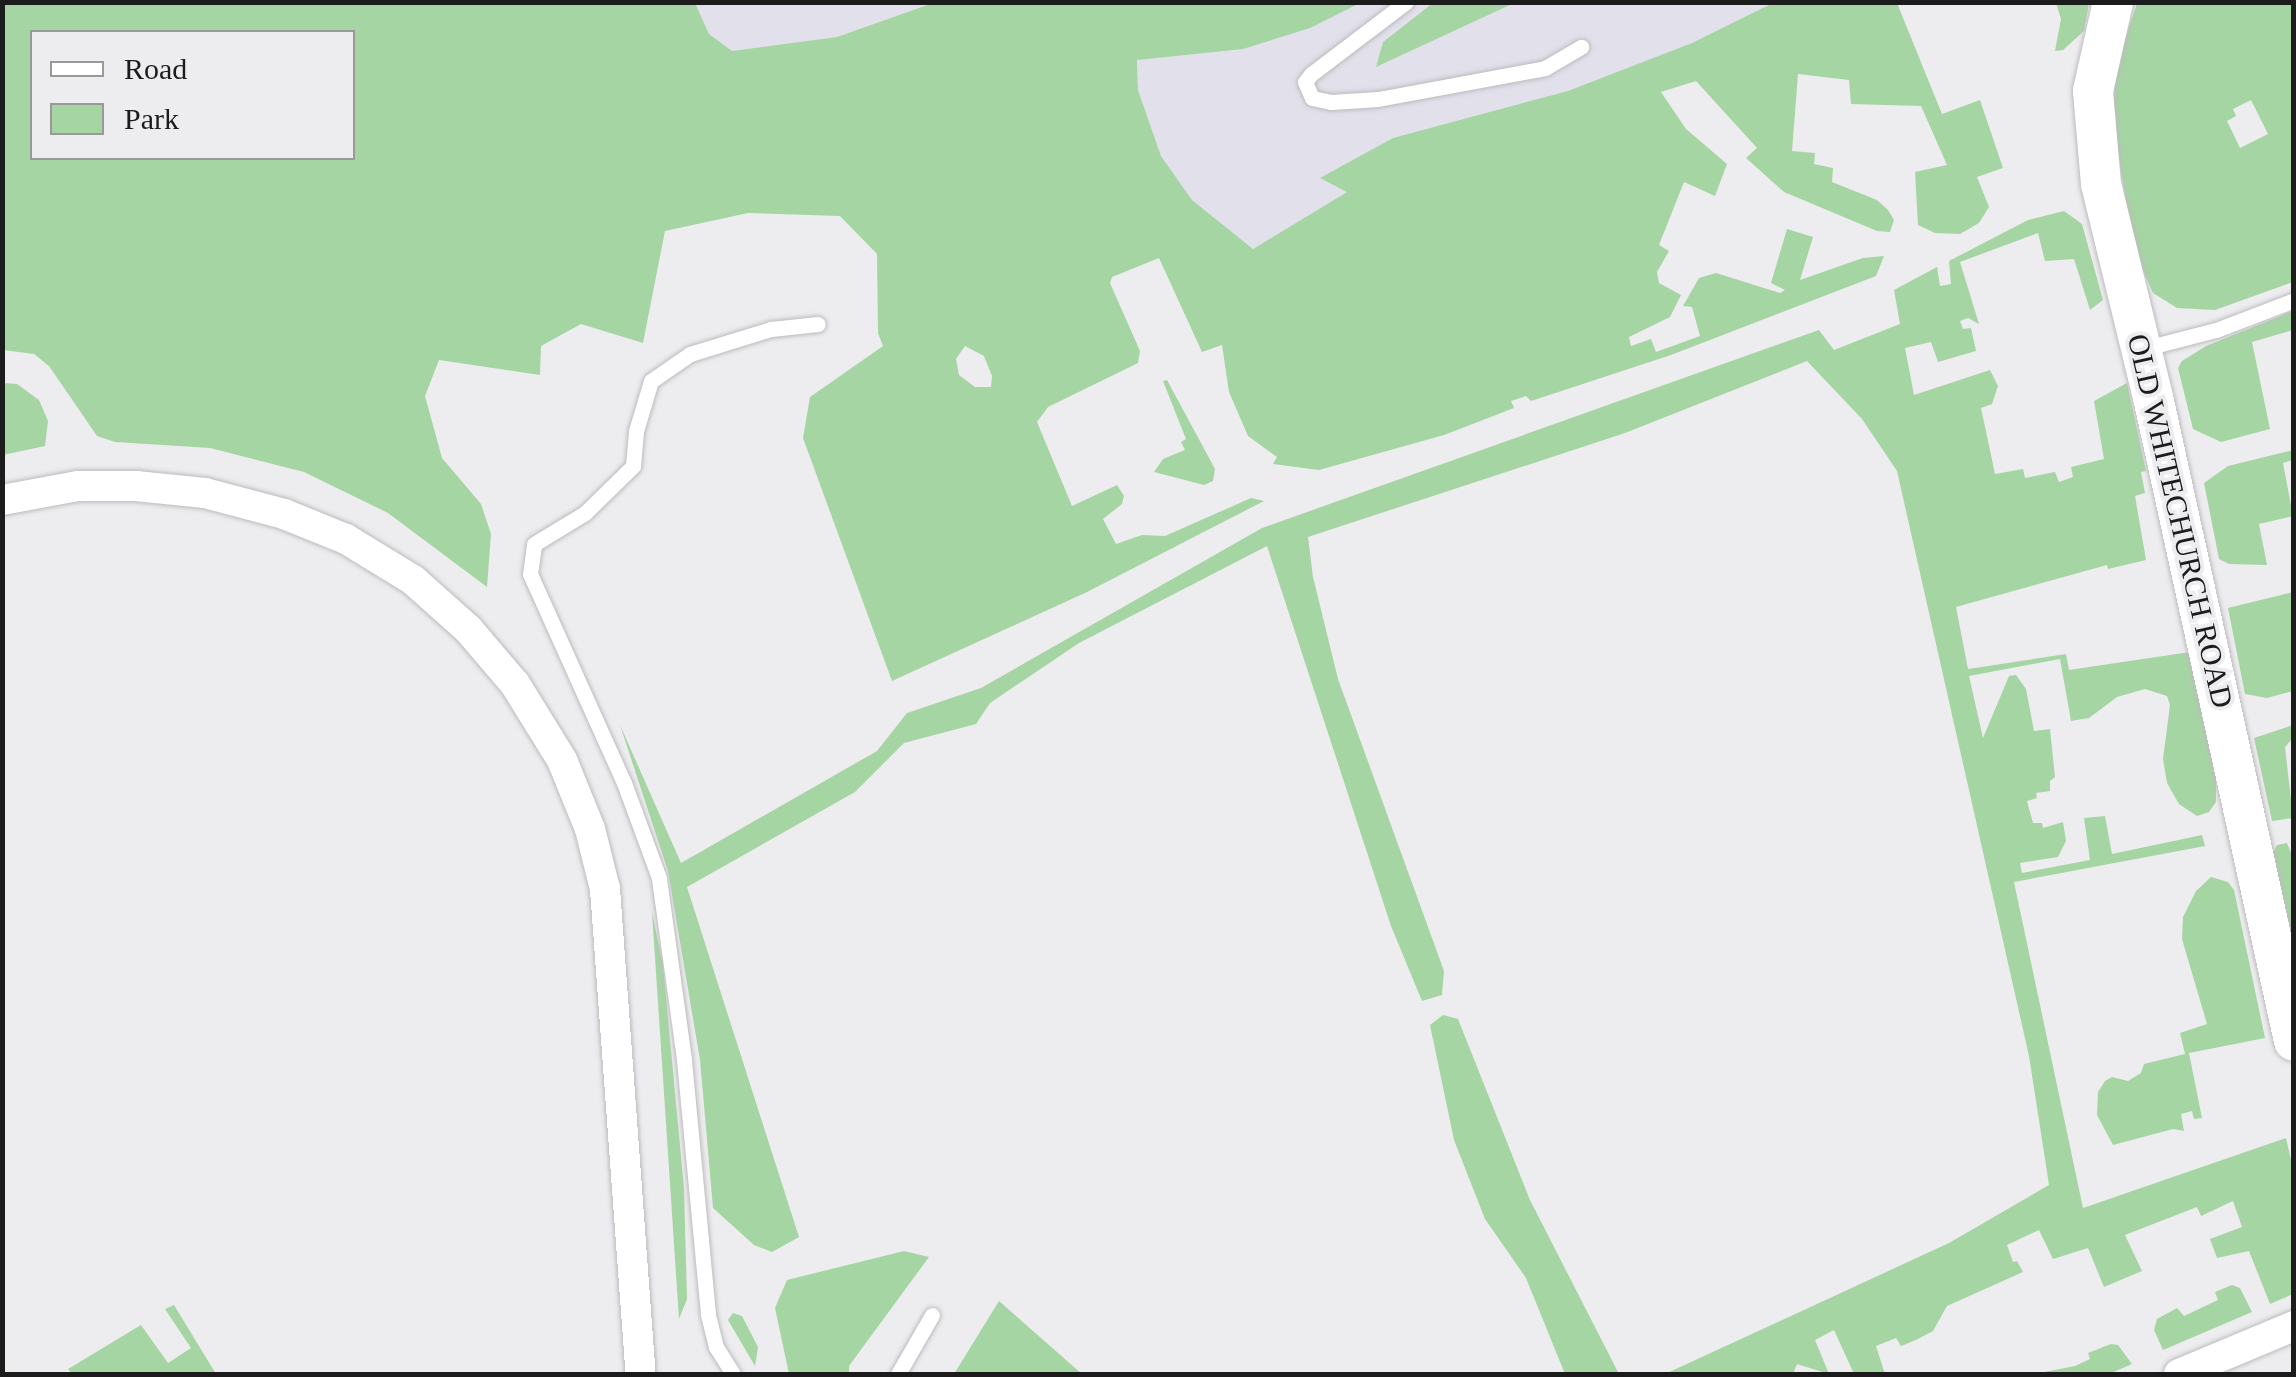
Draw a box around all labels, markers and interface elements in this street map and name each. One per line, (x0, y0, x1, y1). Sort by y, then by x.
legend (30, 30, 355, 160)
text: Road (124, 52, 187, 85)
text: Park (124, 102, 179, 135)
street label: OLD WHITECHURCH ROAD (2119, 330, 2241, 712)

